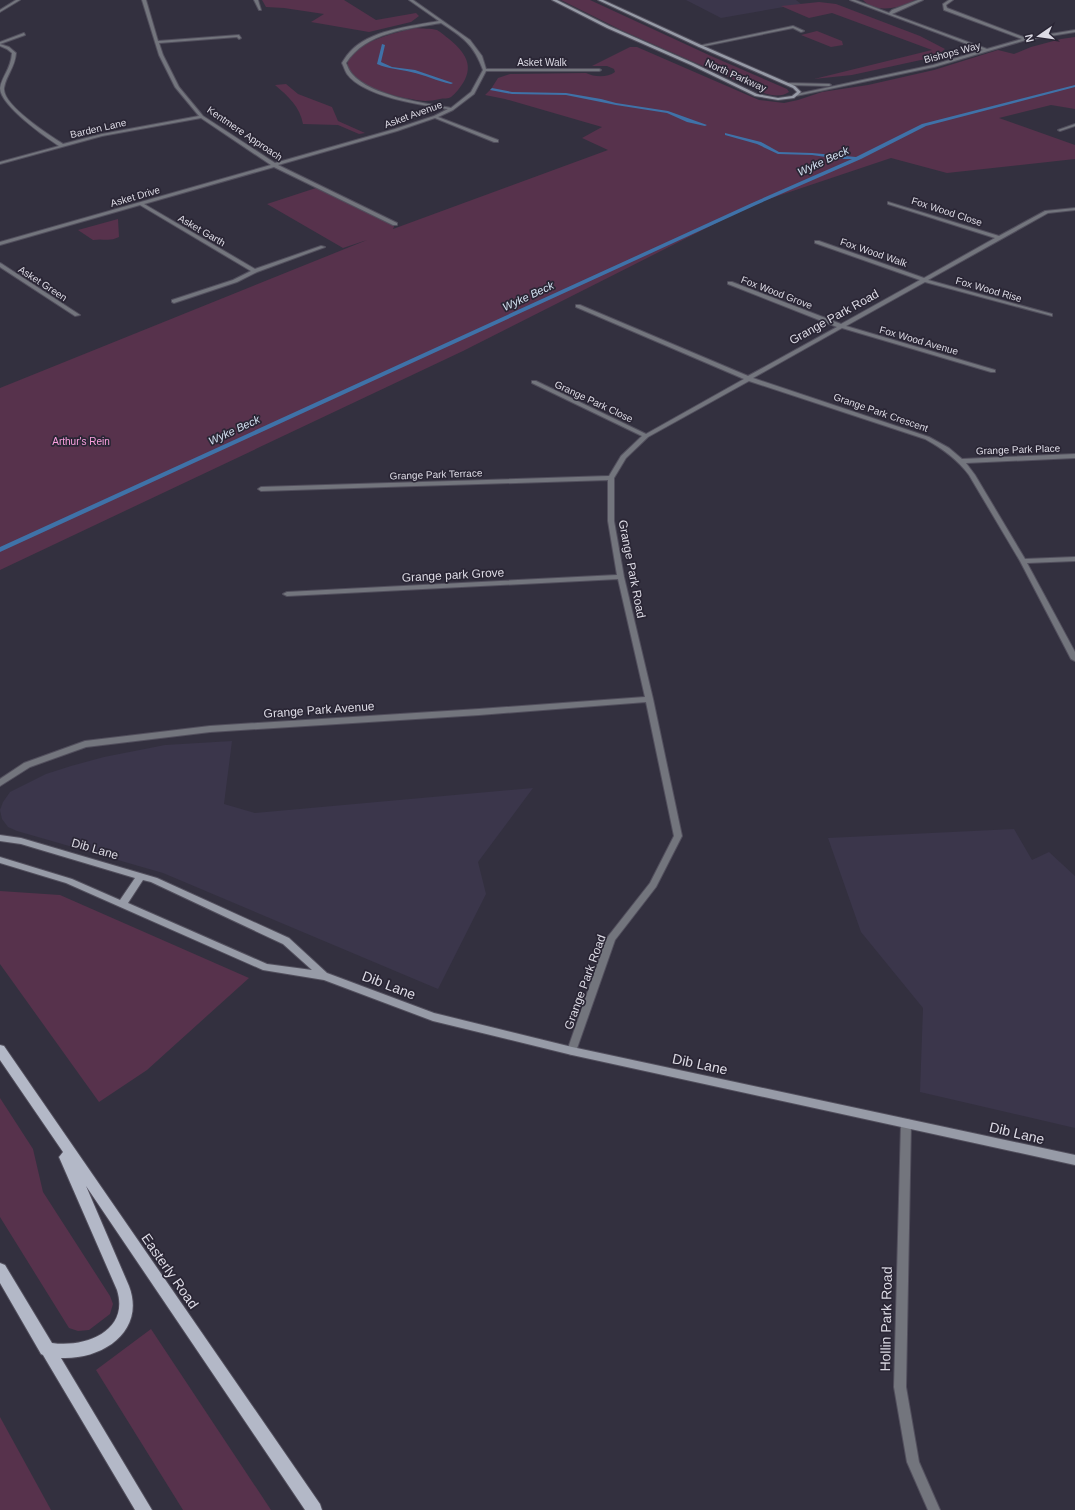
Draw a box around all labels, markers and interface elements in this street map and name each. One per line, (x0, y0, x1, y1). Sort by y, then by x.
north arrow (1019, 16, 1059, 56)
text: N (1023, 33, 1036, 43)
street label: Bishops Way (923, 40, 982, 65)
street label: Asket Walk (517, 57, 568, 68)
street label: North Parkway (704, 57, 768, 94)
street label: Asket Avenue (383, 99, 444, 130)
street label: Kentmere Approach (205, 104, 284, 163)
street label: Barden Lane (69, 117, 128, 140)
water label: Wyke Beck (796, 144, 851, 178)
street label: Asket Drive (109, 184, 162, 209)
street label: Fox Wood Close (910, 195, 984, 228)
street label: Asket Garth (176, 212, 227, 248)
street label: Fox Wood Walk (839, 236, 910, 269)
street label: Asket Green (16, 264, 69, 303)
street label: Fox Wood Grove (740, 274, 814, 311)
street label: Fox Wood Rise (955, 275, 1024, 304)
water label: Wyke Beck (501, 279, 556, 313)
street label: Grange Park Road (787, 287, 881, 347)
street label: Fox Wood Avenue (878, 324, 960, 357)
street label: Grange Park Close (553, 378, 635, 425)
street label: Grange Park Crescent (832, 391, 930, 434)
water label: Wyke Beck (207, 413, 262, 447)
park label: Arthur's Rein (52, 436, 110, 447)
street label: Grange Park Place (976, 443, 1061, 456)
street label: Grange Park Terrace (390, 467, 483, 482)
street label: Grange Park Road (616, 519, 648, 619)
street label: Grange park Grove (401, 565, 505, 585)
street label: Grange Park Avenue (263, 699, 375, 721)
street label: Dib Lane (70, 836, 120, 862)
street label: Grange Park Road (561, 933, 609, 1031)
street label: Dib Lane (360, 967, 418, 1003)
street label: Dib Lane (671, 1050, 729, 1078)
street label: Dib Lane (988, 1119, 1046, 1147)
street label: Easterly Road (138, 1230, 202, 1312)
street label: Hollin Park Road (877, 1266, 895, 1372)

